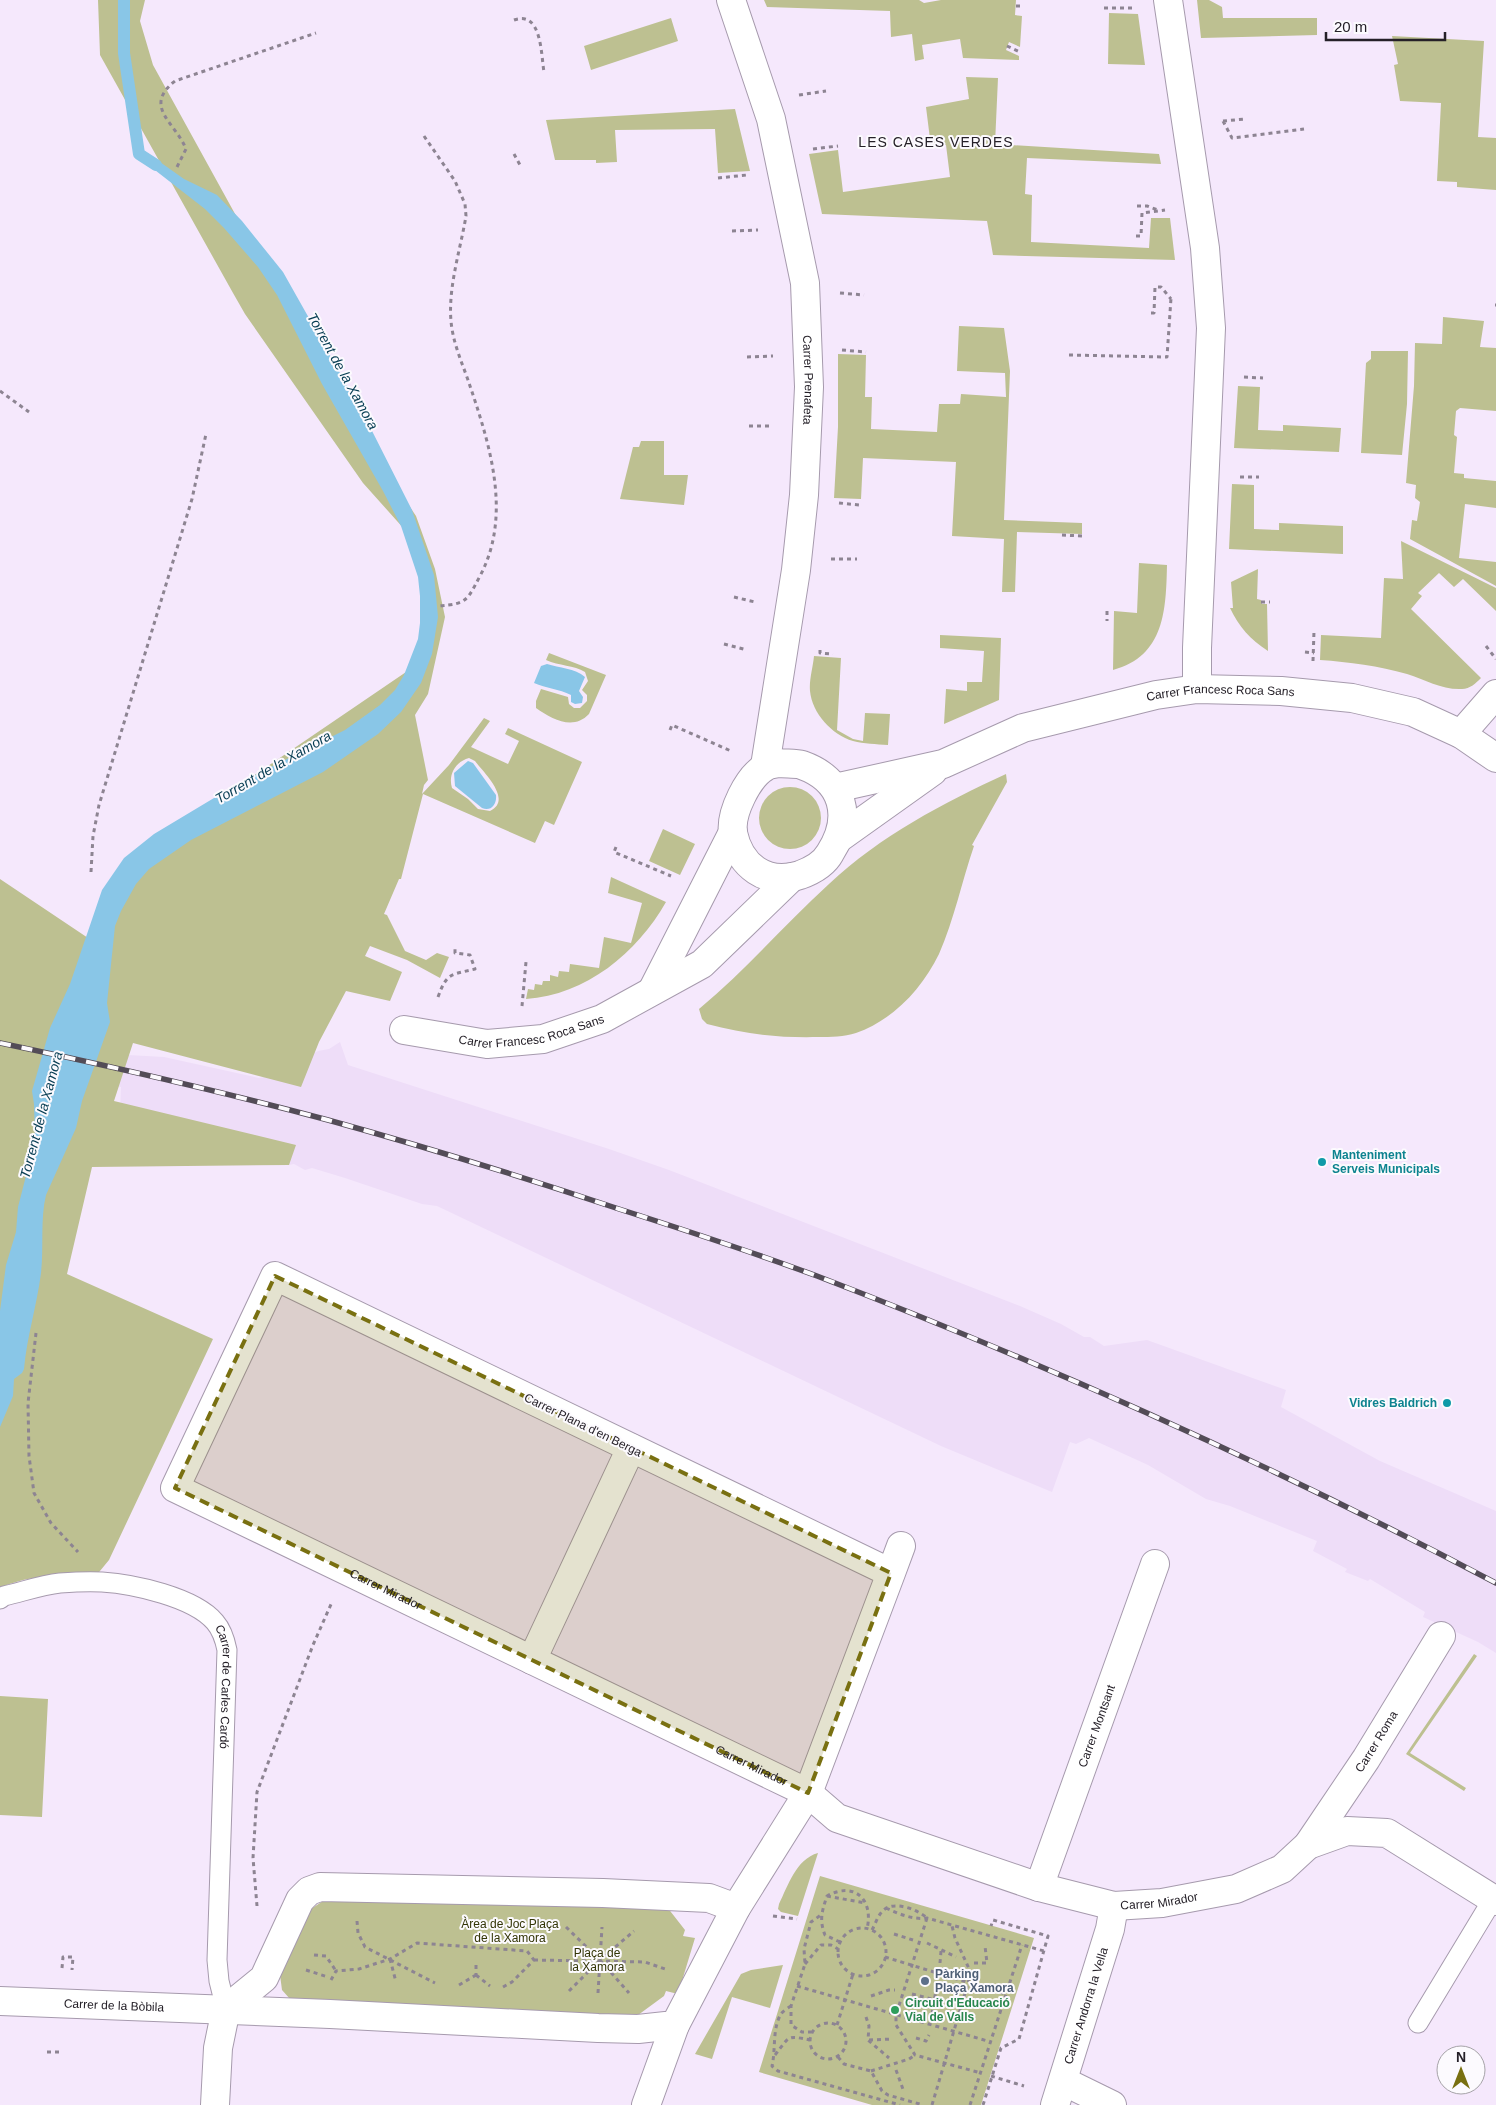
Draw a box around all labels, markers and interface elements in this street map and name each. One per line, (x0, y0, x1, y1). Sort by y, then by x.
scale bar (1326, 10, 1445, 42)
text: 20 m (1334, 18, 1367, 35)
district label: LES CASES VERDES (858, 134, 1014, 150)
water label: Torrent de la Xamora (304, 310, 382, 432)
street label: Carrer Prenafeta (800, 335, 816, 425)
street label: Carrer Francesc Roca Sans (1145, 682, 1295, 704)
water label: Torrent de la Xamora (212, 727, 334, 807)
street label: Carrer Francesc Roca Sans (458, 1012, 606, 1051)
water label: Torrent de la Xamora (16, 1049, 66, 1180)
place label: Manteniment Serveis Municipals (1332, 1148, 1440, 1176)
marker: Manteniment Serveis Municipals (1316, 1156, 1328, 1168)
street label: Carrer Plana d'en Berga (522, 1390, 644, 1460)
place label: Vidres Baldrich (1349, 1396, 1437, 1410)
marker: Vidres Baldrich (1441, 1397, 1453, 1409)
street label: Carrer Mirador (347, 1566, 424, 1613)
street label: Carrer de Carles Cardó (212, 1622, 234, 1749)
street label: Carrer Montsant (1076, 1682, 1118, 1769)
street label: Carrer Roma (1352, 1708, 1401, 1775)
street label: Carrer Mirador (713, 1742, 790, 1789)
street label: Carrer Mirador (1120, 1889, 1199, 1913)
park label: Àrea de Joc Plaça de la Xamora (461, 1916, 559, 1945)
street label: Carrer Andorra la Vella (1061, 1945, 1111, 2066)
park label: Plaça de la Xamora (570, 1946, 625, 1974)
place label: Pàrking Plaça Xamora (935, 1967, 1014, 1995)
marker: Pàrking Plaça Xamora (919, 1975, 931, 1987)
place label: Circuit d'Educació Vial de Valls (905, 1996, 1010, 2024)
street label: Carrer de la Bòbila (64, 1997, 165, 2014)
marker: Circuit d'Educació Vial de Valls (889, 2004, 901, 2016)
north arrow (1436, 2045, 1486, 2095)
text: N (1456, 2049, 1466, 2065)

